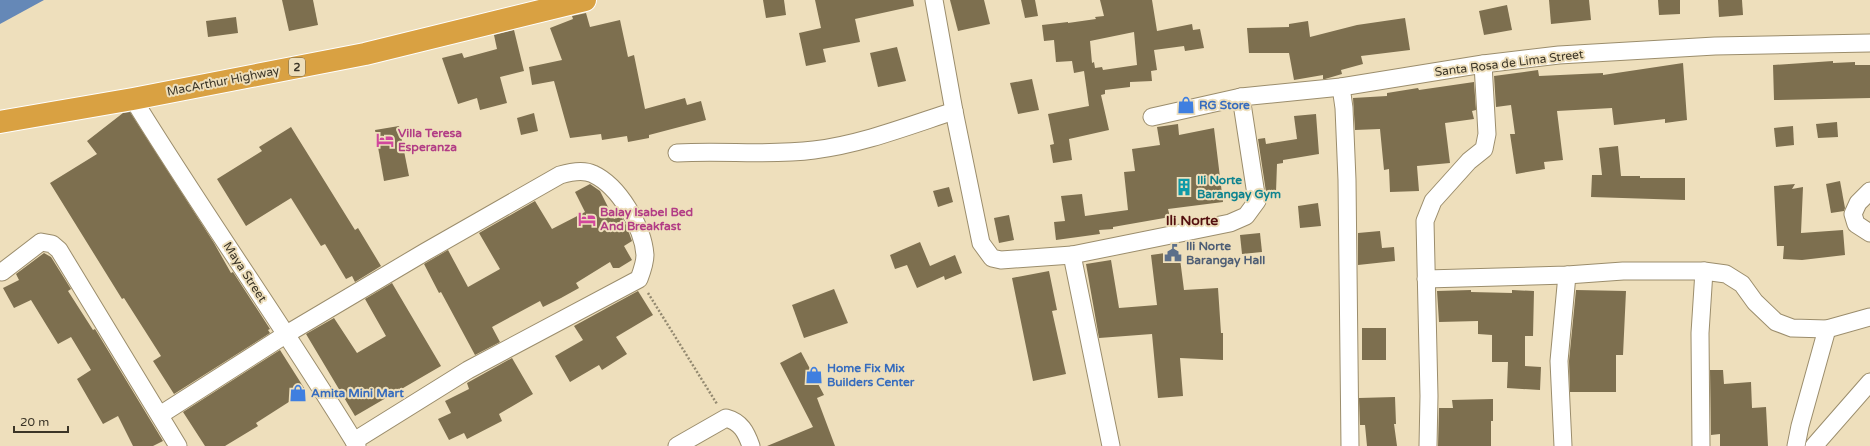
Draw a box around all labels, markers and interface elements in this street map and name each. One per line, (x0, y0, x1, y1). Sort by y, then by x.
street label: Santa Rosa de Lima Street (1434, 47, 1585, 79)
road number: 2 (289, 58, 305, 76)
street label: MacArthur Highway (166, 63, 281, 99)
shop icon: RG Store (1176, 95, 1196, 115)
place label: RG Store (1199, 98, 1250, 112)
place label: Villa Teresa Esperanza (398, 126, 462, 155)
hotel icon: Villa Teresa Esperanza (375, 130, 395, 150)
place label: Ili Norte Barangay Gym (1197, 173, 1281, 202)
building icon: Ili Norte Barangay Gym (1174, 177, 1194, 197)
place label: Balay Isabel Bed And Breakfast (600, 205, 693, 233)
hotel icon: Balay Isabel Bed And Breakfast (577, 209, 597, 229)
district label: Ili Norte (1166, 212, 1218, 229)
street label: Maya Street (220, 239, 270, 305)
place label: Ili Norte Barangay Hall (1186, 239, 1265, 268)
public building icon: Ili Norte Barangay Hall (1163, 243, 1183, 263)
place label: Home Fix Mix Builders Center (827, 361, 915, 389)
shop icon: Home Fix Mix Builders Center (804, 365, 824, 385)
shop icon: Amita Mini Mart (288, 383, 308, 403)
place label: Amita Mini Mart (311, 386, 404, 400)
scale bar (14, 408, 68, 434)
text: 20 m (20, 415, 49, 429)

